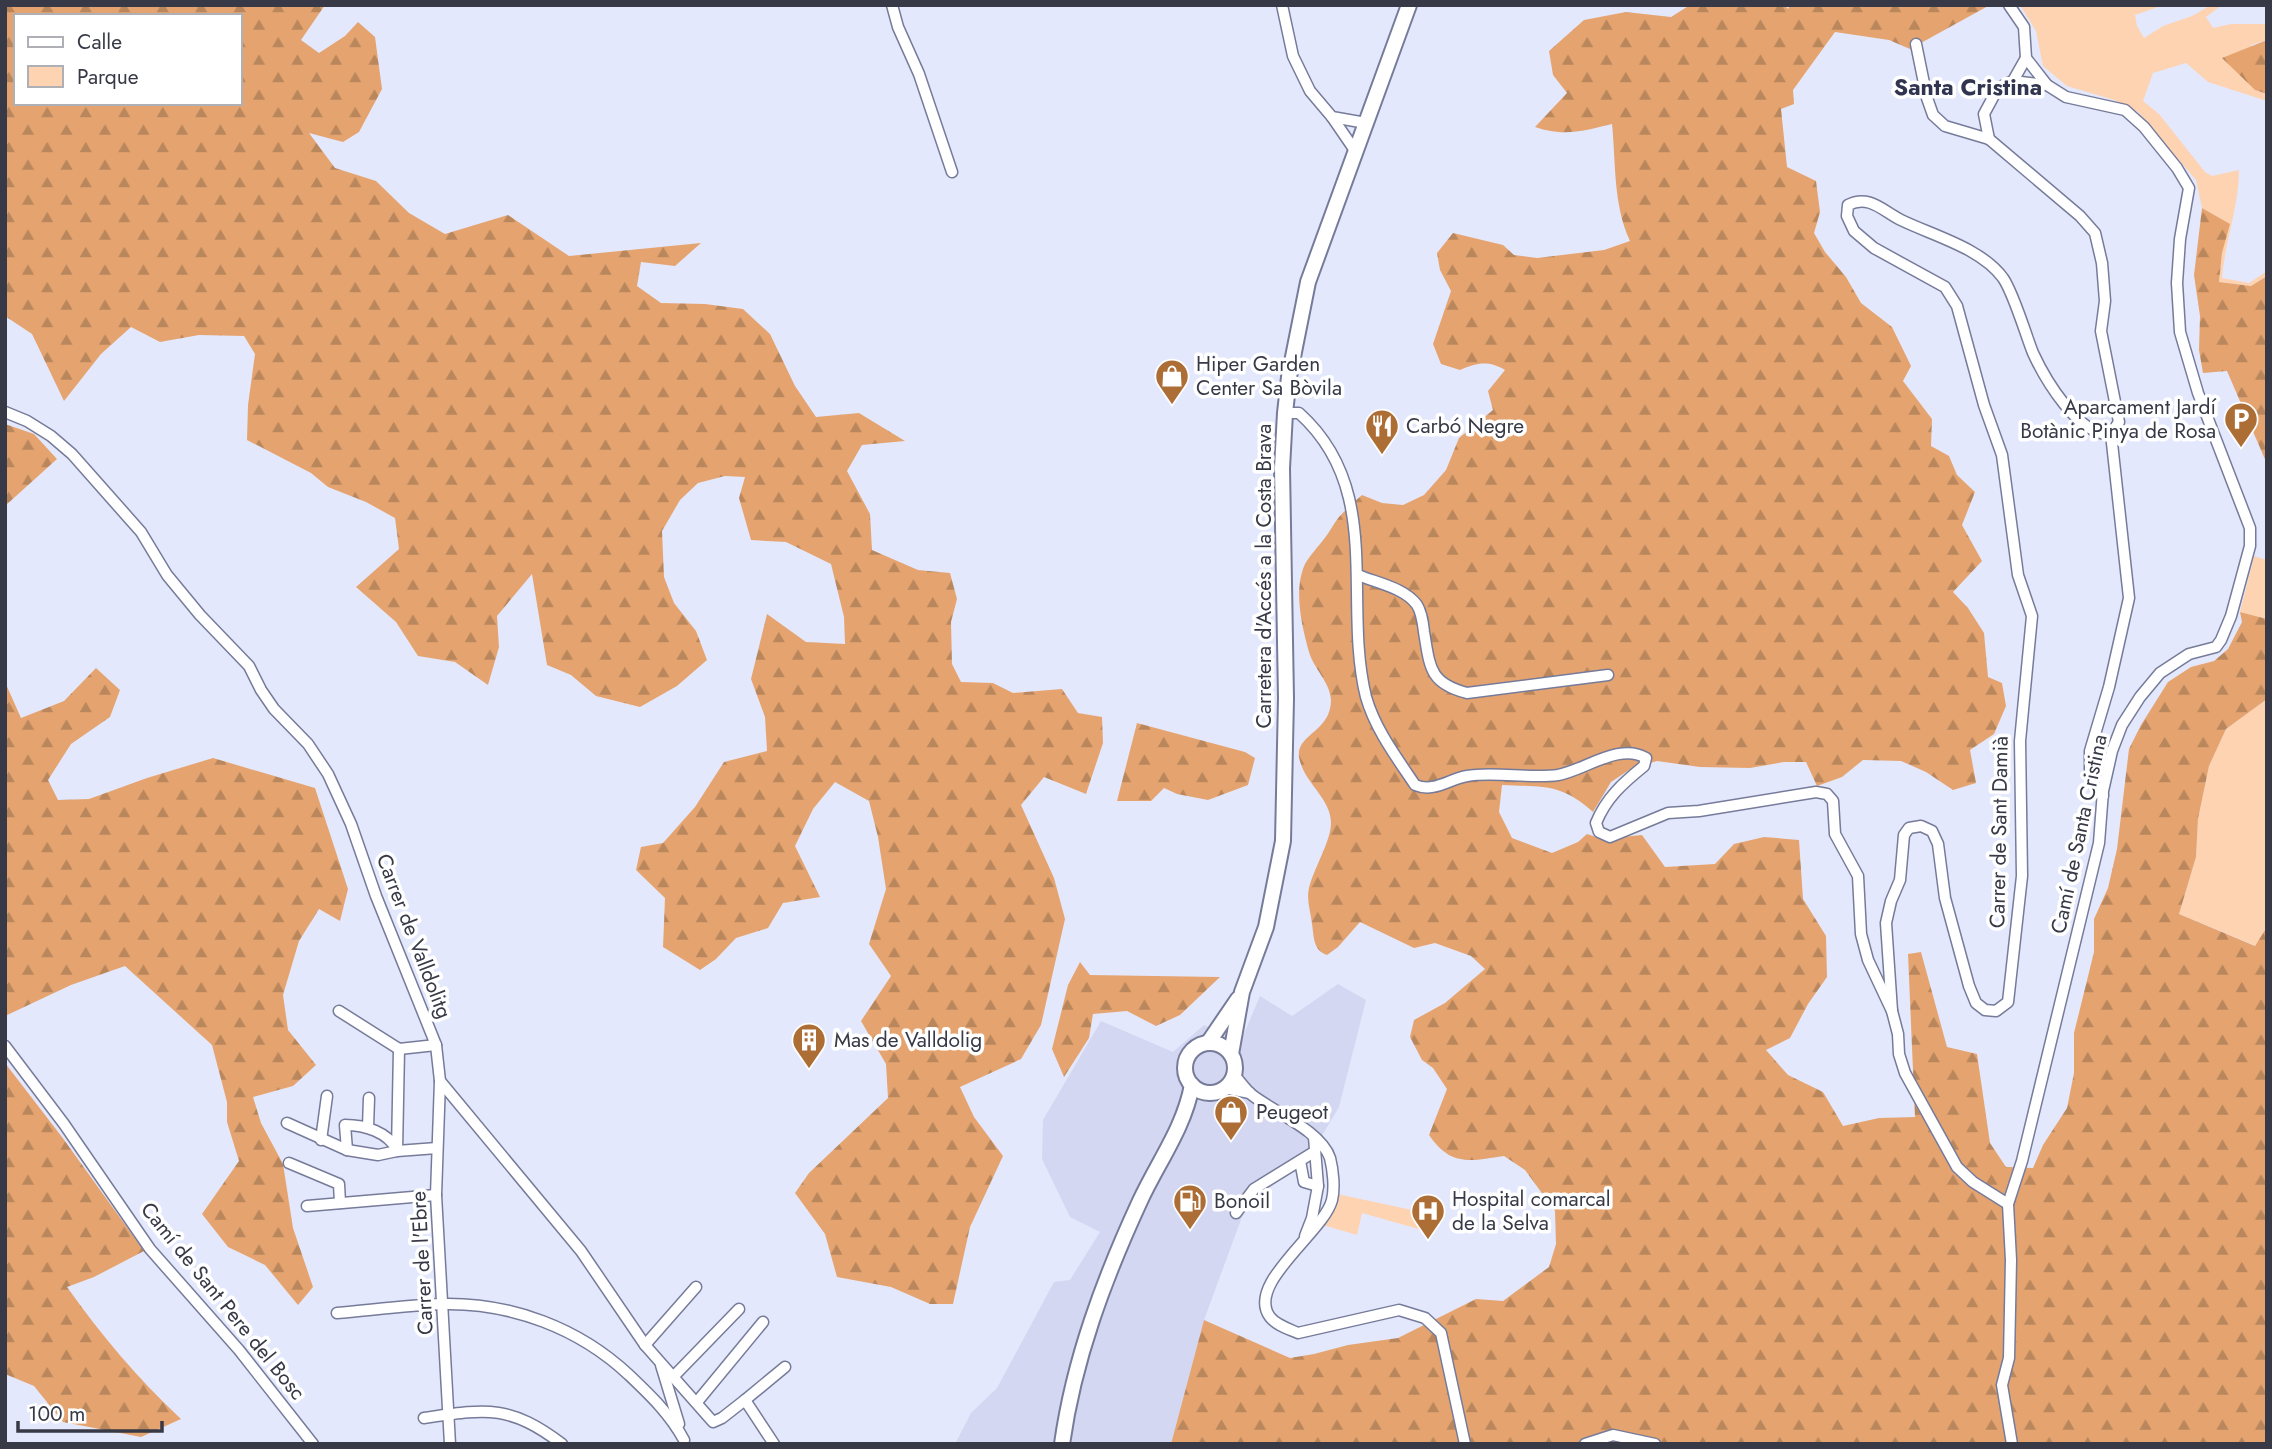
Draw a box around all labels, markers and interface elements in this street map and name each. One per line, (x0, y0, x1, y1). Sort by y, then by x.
legend (14, 14, 242, 105)
text: Calle (77, 27, 122, 57)
text: Parque (77, 62, 139, 92)
district label: Santa Cristina (1894, 70, 2042, 104)
place label: Hiper Garden Center Sa Bòvila (1196, 349, 1342, 403)
shop icon: Hiper Garden Center Sa Bòvila (1153, 357, 1191, 406)
place label: Aparcament Jardí Botànic Pinya de Rosa (2020, 392, 2218, 446)
parking icon: Aparcament Jardí Botànic Pinya de Rosa (2222, 400, 2260, 449)
restaurant icon: Carbó Negre (1363, 407, 1401, 456)
place label: Carbó Negre (1406, 411, 1524, 441)
street label: Carretera d'Accés a la Costa Brava (1249, 424, 1279, 728)
street label: Camí de Santa Cristina (2043, 732, 2115, 936)
street label: Carrer de Sant Damià (1982, 736, 2016, 928)
street label: Carrer de Valldolitg (369, 849, 459, 1023)
building icon: Mas de Valldolig (790, 1021, 828, 1070)
place label: Mas de Valldolig (834, 1025, 982, 1055)
shop icon: Peugeot (1212, 1093, 1250, 1142)
place label: Peugeot (1256, 1097, 1328, 1127)
fuel station icon: Bonoil (1171, 1182, 1209, 1231)
place label: Hospital comarcal de la Selva (1452, 1184, 1611, 1238)
place label: Bonoil (1214, 1186, 1270, 1216)
street label: Carrer de l'Ebre (403, 1190, 441, 1336)
hospital icon: Hospital comarcal de la Selva (1409, 1192, 1447, 1241)
street label: Camí de Sant Pere del Bosc (134, 1196, 312, 1406)
scale bar (18, 1390, 161, 1434)
text: 100 m (28, 1399, 85, 1429)

